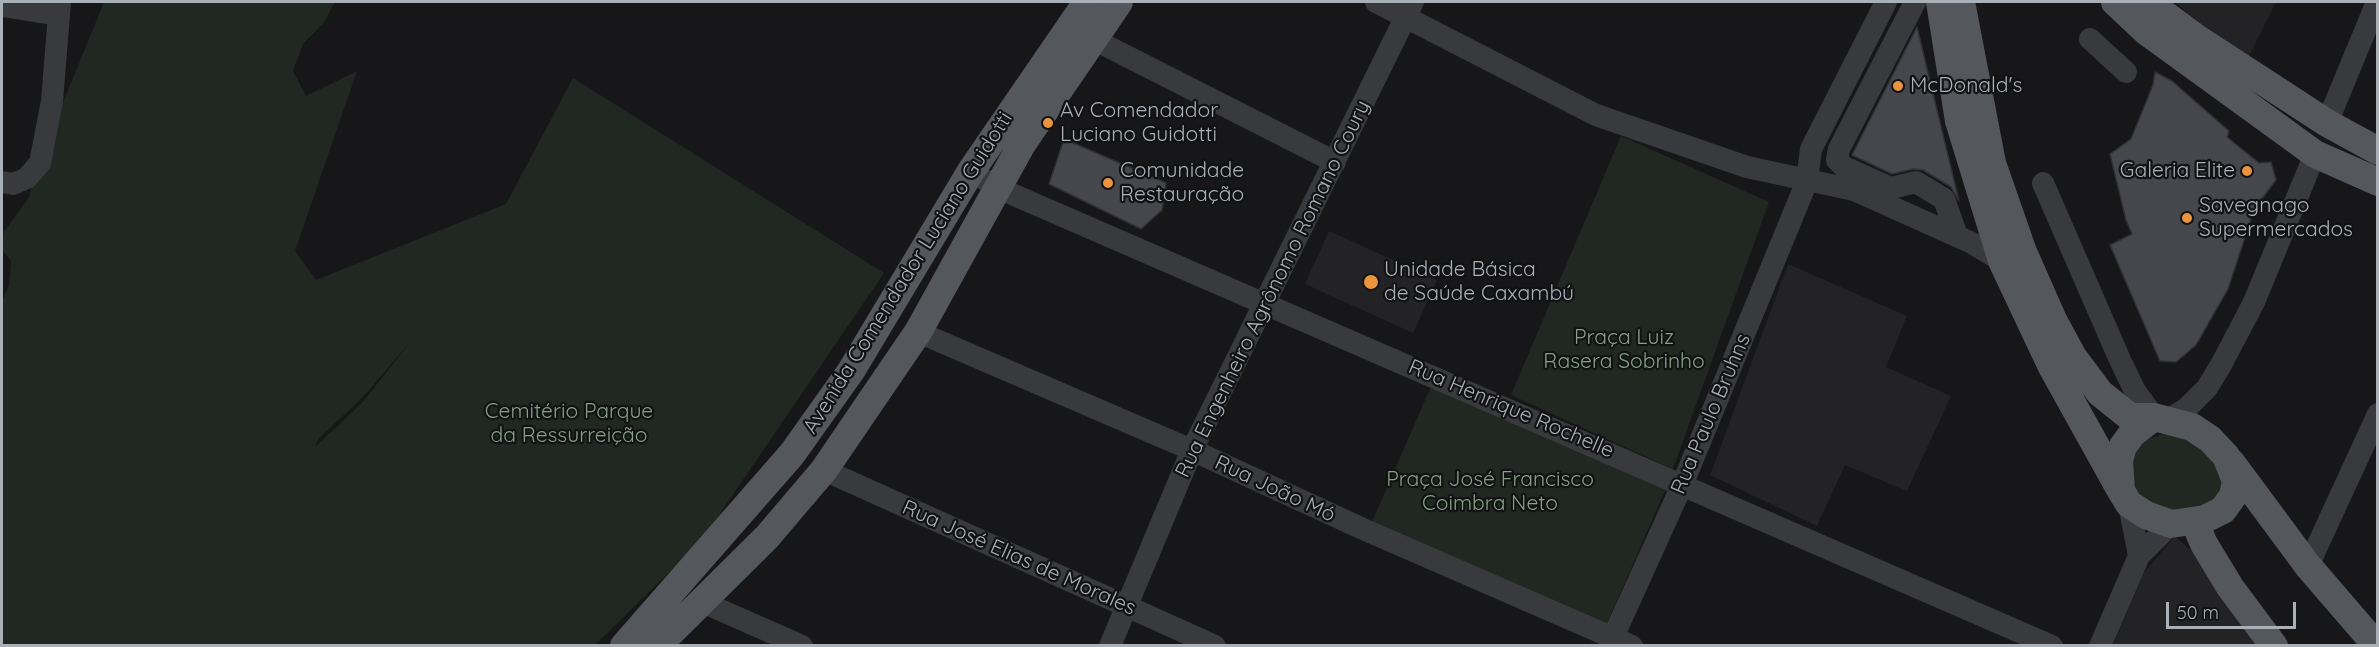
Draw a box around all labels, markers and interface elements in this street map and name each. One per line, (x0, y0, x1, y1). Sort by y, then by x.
place label: McDonald's (1910, 73, 2022, 99)
marker: McDonald's (1891, 79, 1905, 93)
street label: Rua Engenheiro Agrônomo Romano Coury (1170, 96, 1376, 482)
place label: Av Comendador Luciano Guidotti (1060, 98, 1218, 148)
street label: Avenida Comendador Luciano Guidotti (798, 107, 1018, 439)
marker: Av Comendador Luciano Guidotti (1041, 116, 1055, 130)
place label: Comunidade Restauração (1120, 158, 1244, 208)
place label: Galeria Elite (2120, 158, 2235, 184)
marker: Galeria Elite (2240, 164, 2254, 178)
marker: Comunidade Restauração (1101, 176, 1115, 190)
place label: Savegnago Supermercados (2199, 193, 2353, 243)
marker: Savegnago Supermercados (2180, 211, 2194, 225)
place label: Unidade Básica de Saúde Caxambú (1384, 257, 1574, 307)
marker: Unidade Básica de Saúde Caxambú (1362, 273, 1380, 291)
park label: Praça Luiz Rasera Sobrinho (1543, 325, 1705, 375)
street label: Rua Paulo Bruhns (1666, 330, 1756, 498)
street label: Rua Henrique Rochelle (1404, 354, 1618, 464)
park label: Cemitério Parque da Ressurreição (485, 399, 653, 449)
street label: Rua João Mó (1211, 450, 1339, 528)
park label: Praça José Francisco Coimbra Neto (1386, 467, 1594, 517)
street label: Rua José Elias de Morales (898, 495, 1140, 621)
scale bar (2169, 590, 2300, 628)
text: 50 m (2177, 601, 2219, 624)

